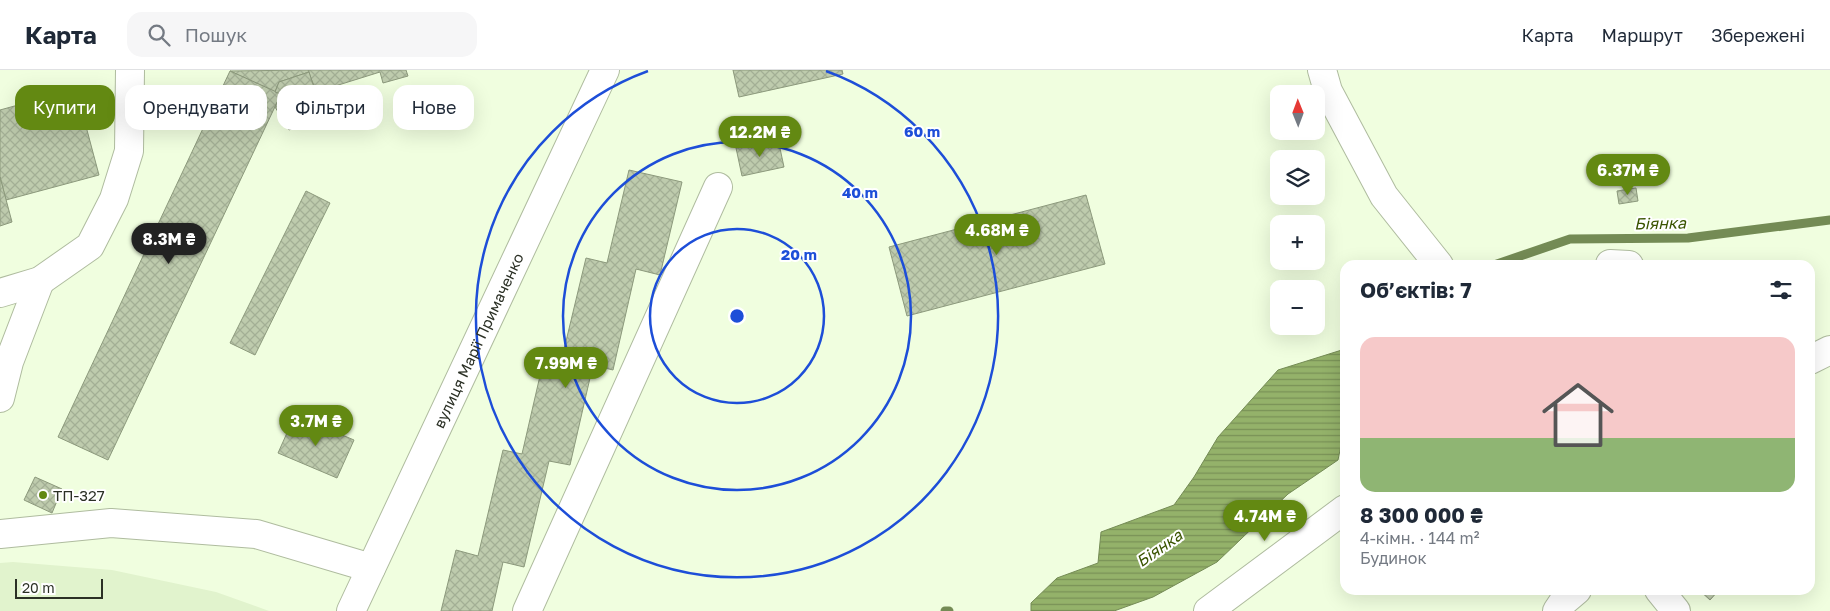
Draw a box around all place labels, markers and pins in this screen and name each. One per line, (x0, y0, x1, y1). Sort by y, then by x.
pin: 12.2M ₴ (714, 116, 806, 158)
pin: 6.37M ₴ (1582, 154, 1674, 196)
pin: 4.68M ₴ (951, 214, 1043, 256)
pin: 8.3M ₴ (128, 222, 210, 265)
centre of rings (728, 307, 746, 325)
pin: 7.99M ₴ (520, 346, 612, 389)
pin: 3.7M ₴ (275, 404, 357, 447)
place label: ТП-327 (53, 486, 105, 504)
marker: ТП-327 (37, 489, 49, 501)
pin: 4.74M ₴ (1219, 500, 1311, 542)

